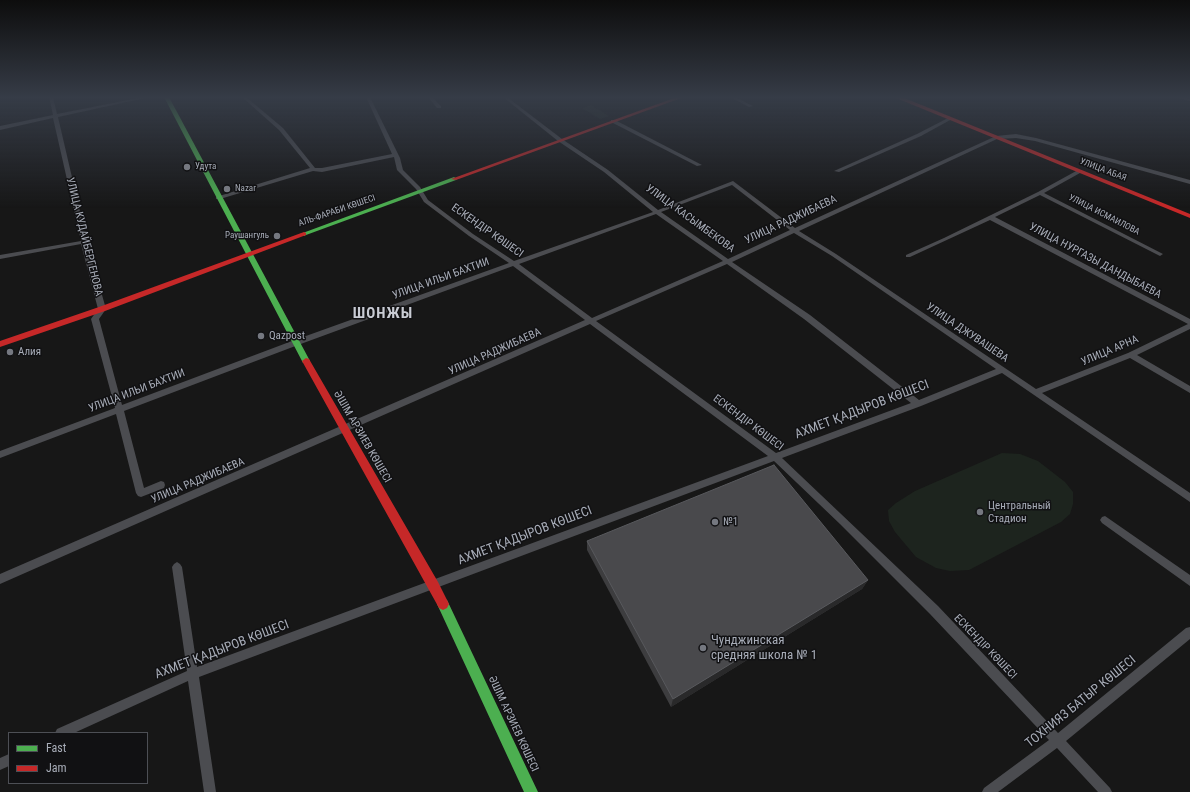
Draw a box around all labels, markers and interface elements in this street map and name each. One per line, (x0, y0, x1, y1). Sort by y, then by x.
street label: УЛИЦА АБАЯ (1078, 156, 1128, 184)
marker: Удута (182, 162, 192, 172)
place label: Удута (195, 162, 216, 172)
street label: УЛИЦА КУДАЙБЕРГЕНОВА (63, 176, 105, 298)
street label: УЛИЦА КАСЫМБЕКОВА (643, 182, 737, 256)
marker: Nazar (222, 184, 232, 194)
place label: Nazar (235, 184, 256, 194)
street label: УЛИЦА ИСМАИЛОВА (1067, 192, 1141, 238)
street label: АЛЬ-ФАРАБИ КӨШЕСІ (297, 193, 377, 229)
street label: УЛИЦА РАДЖИБАЕВА (743, 193, 839, 247)
street label: ЕСКЕНДІР КӨШЕСІ (448, 201, 526, 261)
street label: УЛИЦА НУРГАЗЫ ДАНДЫБАЕВА (1027, 220, 1163, 302)
place label: Раушангуль (225, 231, 269, 241)
marker: Раушангуль (272, 231, 282, 241)
street label: УЛИЦА ИЛЬИ БАХТИИ (391, 255, 491, 303)
street label: УЛИЦА ДЖУВАШЕВА (923, 301, 1011, 365)
district label: ШОНЖЫ (353, 305, 413, 323)
street label: УЛИЦА РАДЖИБАЕВА (447, 326, 543, 378)
place label: Qazpost (269, 329, 305, 343)
marker: Qazpost (256, 331, 266, 341)
street label: УЛИЦА АРНА (1079, 333, 1141, 369)
place label: Алия (18, 345, 41, 359)
marker: Алия (5, 347, 15, 357)
street label: УЛИЦА ИЛЬИ БАХТИИ (87, 367, 187, 415)
street label: АХМЕТ ҚАДЫРОВ КӨШЕСІ (793, 377, 931, 443)
street label: ӘШІМ АРЗИЕВ КӨШЕСІ (330, 389, 394, 485)
street label: ЕСКЕНДІР КӨШЕСІ (710, 392, 786, 454)
street label: УЛИЦА РАДЖИБАЕВА (149, 455, 247, 507)
place label: Центральный Стадион (988, 499, 1051, 525)
street label: АХМЕТ ҚАДЫРОВ КӨШЕСІ (456, 503, 594, 569)
marker: Центральный Стадион (975, 507, 985, 517)
place label: №1 (723, 515, 738, 529)
marker: №1 (710, 517, 720, 527)
street label: ЕСКЕНДІР КӨШЕСІ (951, 612, 1019, 682)
street label: АХМЕТ ҚАДЫРОВ КӨШЕСІ (153, 617, 291, 683)
place label: Чунджинская средняя школа № 1 (711, 633, 817, 664)
marker: Чунджинская средняя школа № 1 (698, 643, 708, 653)
street label: ТОХНИЯЗ БАТЫР КӨШЕСІ (1023, 653, 1139, 751)
street label: ӘШІМ АРЗИЕВ КӨШЕСІ (485, 674, 541, 774)
legend (8, 732, 148, 784)
text: Fast (46, 741, 66, 755)
text: Jam (46, 761, 67, 775)

